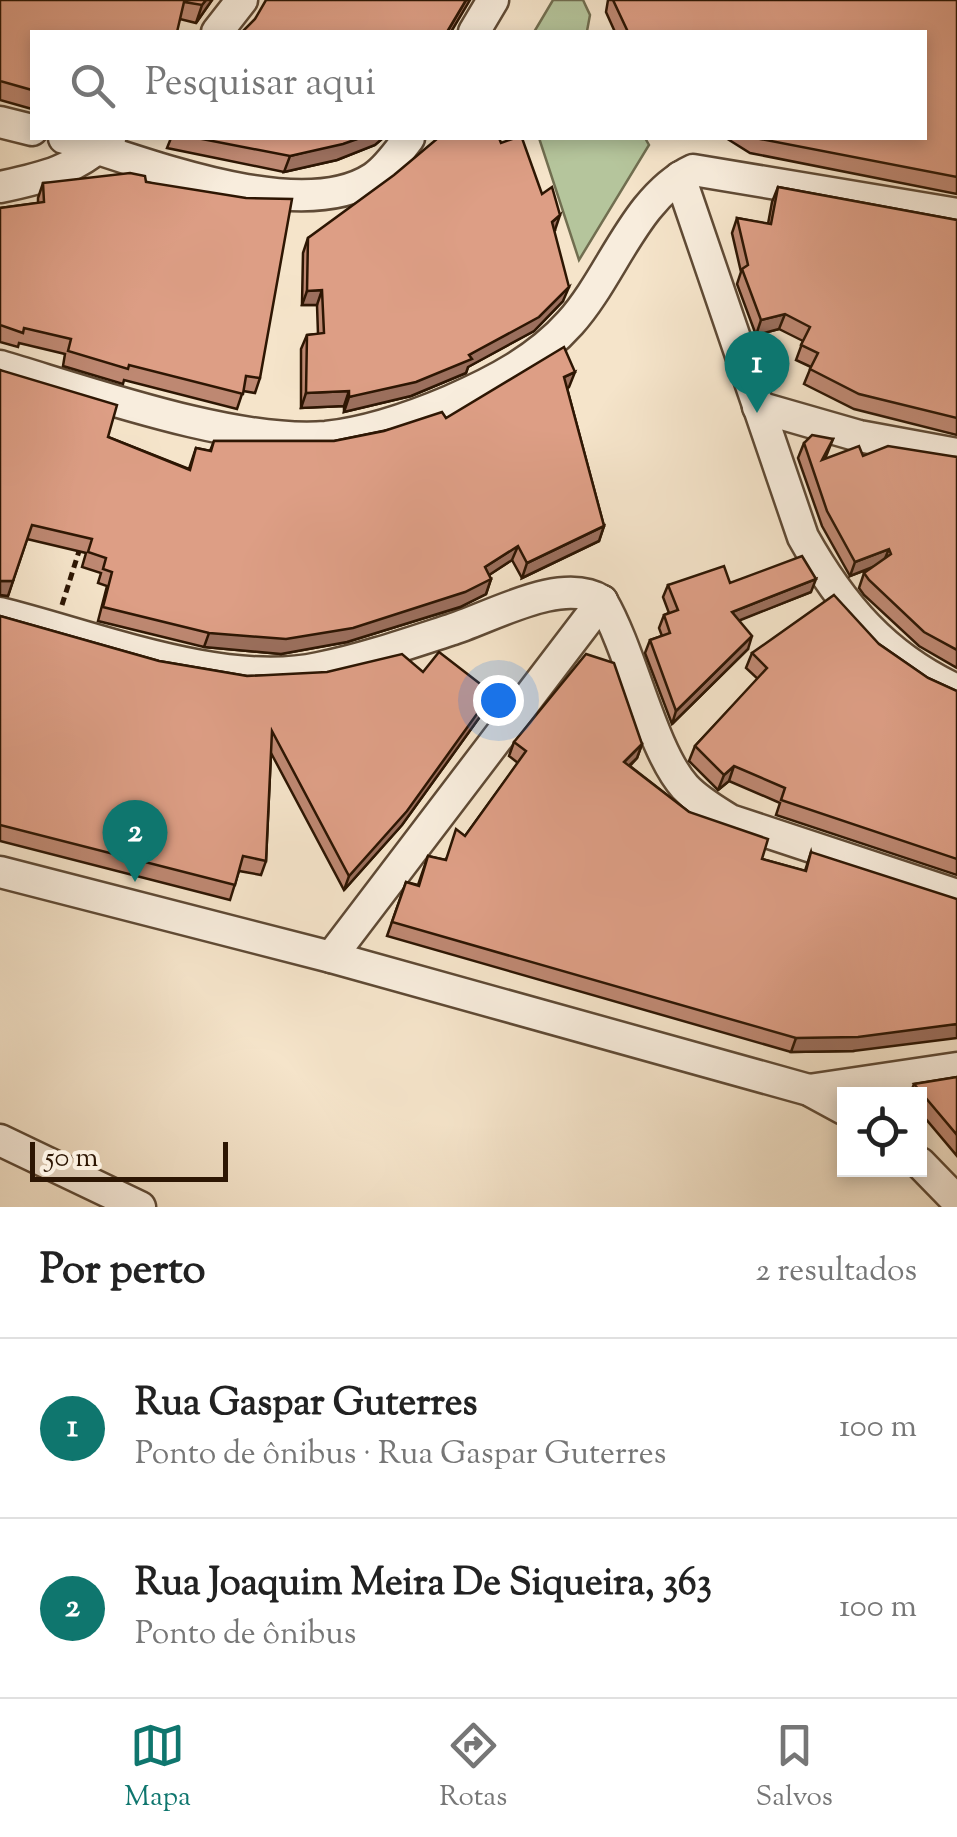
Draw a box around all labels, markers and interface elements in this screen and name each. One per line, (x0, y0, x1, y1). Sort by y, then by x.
search box (30, 30, 927, 140)
icon: search (65, 58, 120, 113)
text: Pesquisar aqui (145, 58, 376, 112)
pin: 1 (724, 330, 790, 413)
your location (473, 675, 524, 726)
pin: 2 (102, 800, 168, 882)
map controls (837, 1087, 927, 1177)
button: locate (837, 1087, 927, 1177)
scale bar (30, 1137, 228, 1182)
text: 50 m (45, 1139, 99, 1179)
text: Por perto (40, 1242, 206, 1302)
text: 2 resultados (756, 1249, 917, 1295)
text: Rua Gaspar Guterres (135, 1378, 477, 1432)
text: 1 (67, 1405, 78, 1451)
text: 100 m (839, 1405, 917, 1451)
text: Ponto de ônibus · Rua Gaspar Guterres (135, 1432, 666, 1478)
text: Rua Joaquim Meira De Siqueira, 363 (135, 1558, 712, 1612)
text: 2 (65, 1585, 80, 1631)
text: 100 m (839, 1585, 917, 1631)
text: Ponto de ônibus (135, 1612, 356, 1658)
tab: Mapa (124, 1718, 191, 1818)
tab: Rotas (439, 1718, 507, 1818)
tab: Salvos (756, 1718, 833, 1818)

